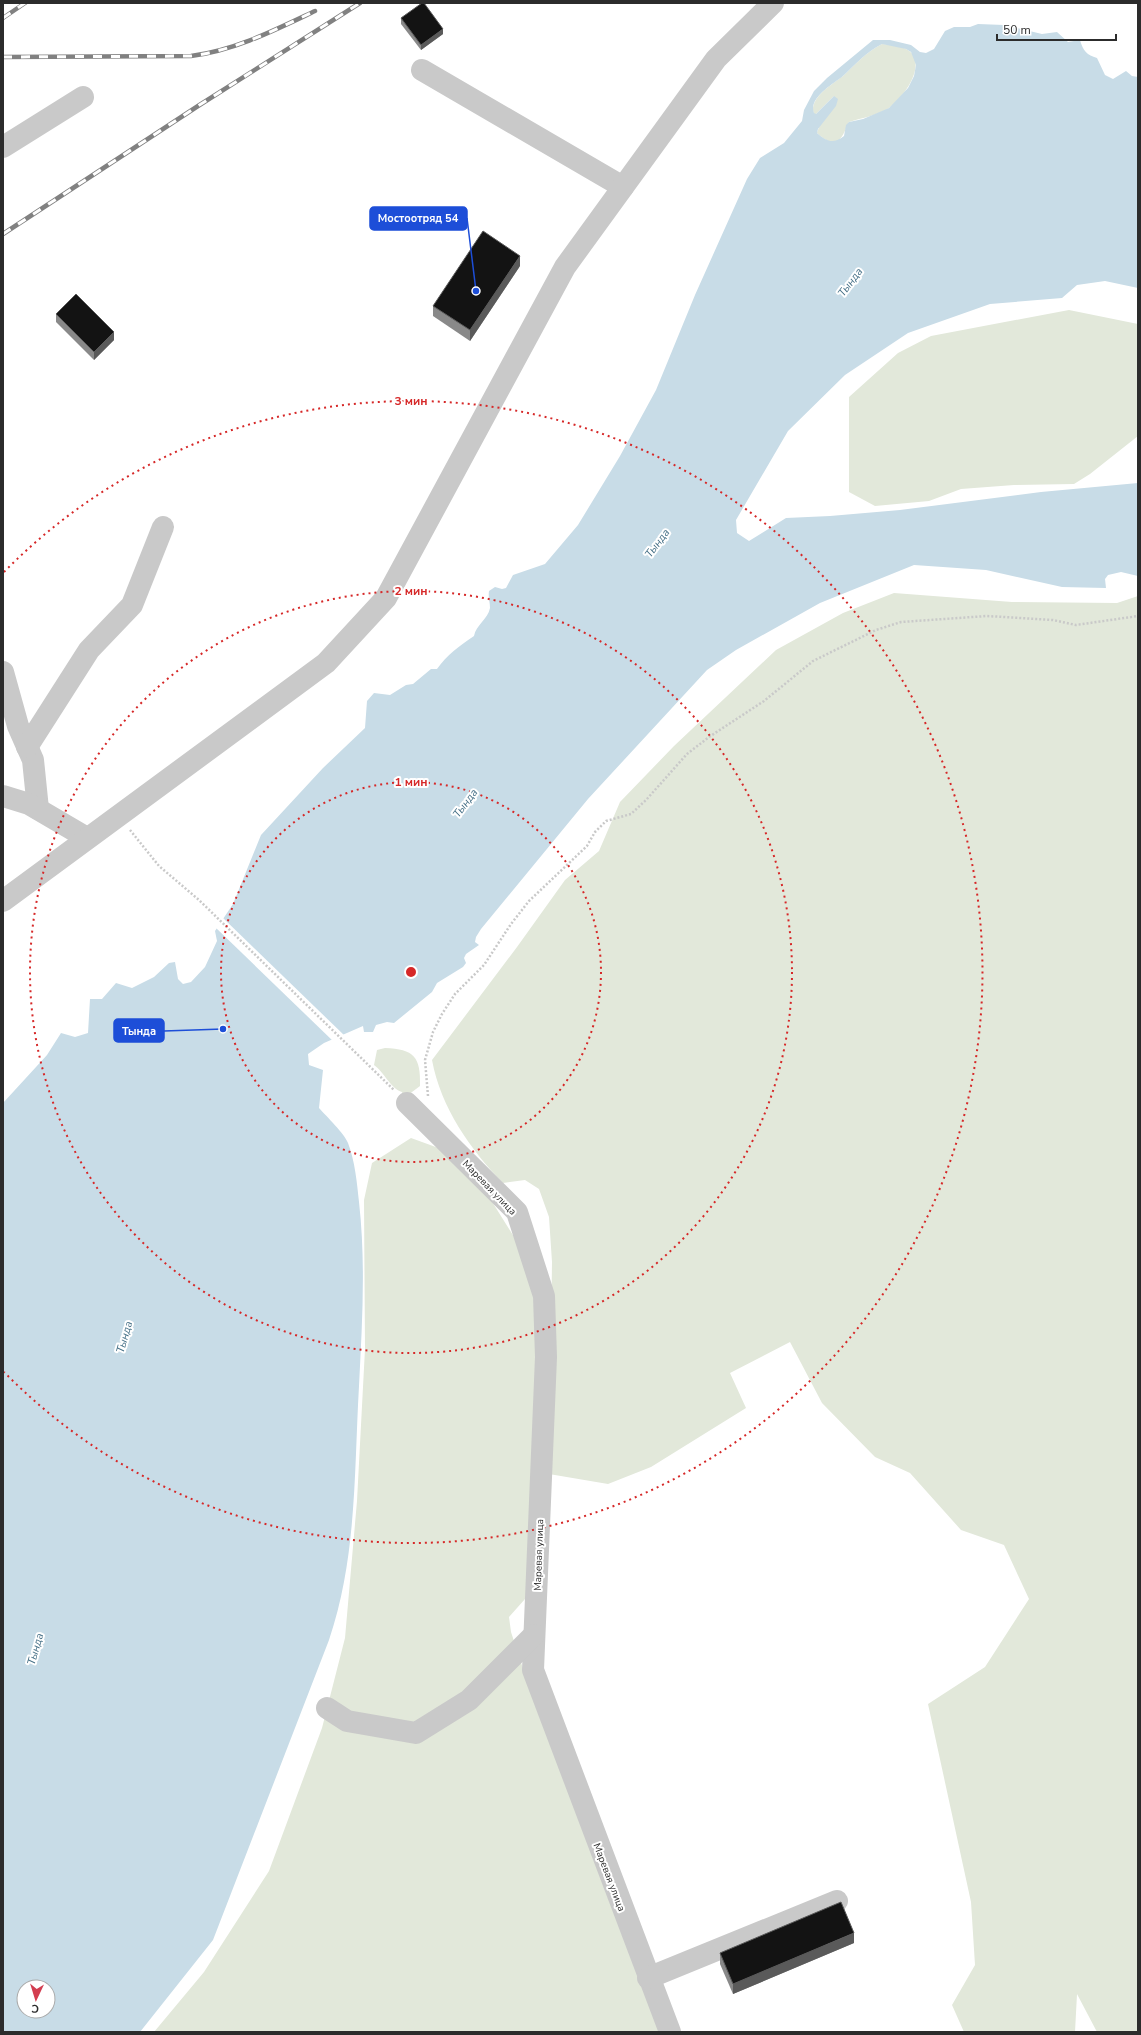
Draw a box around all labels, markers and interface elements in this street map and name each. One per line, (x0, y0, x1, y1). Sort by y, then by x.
scale bar (997, 16, 1116, 42)
text: 50 m (1003, 22, 1031, 38)
callout: Мостоотряд 54 (370, 207, 467, 230)
text: Мостоотряд 54 (378, 211, 459, 226)
water label: Тында (835, 265, 866, 300)
text: 3 мин (394, 393, 428, 409)
water label: Тында (642, 526, 673, 561)
text: 2 мин (394, 583, 428, 599)
text: 1 мин (394, 774, 428, 790)
water label: Тында (450, 786, 481, 821)
centre of rings (404, 965, 418, 979)
callout: Тында (114, 1019, 164, 1042)
text: Тында (122, 1024, 156, 1039)
street label: Маревая улица (459, 1157, 519, 1218)
water label: Тында (113, 1319, 136, 1355)
street label: Маревая улица (531, 1519, 547, 1591)
water label: Тында (24, 1631, 47, 1667)
street label: Маревая улица (590, 1841, 629, 1913)
north arrow (16, 1979, 56, 2019)
text: С (31, 2001, 40, 2016)

